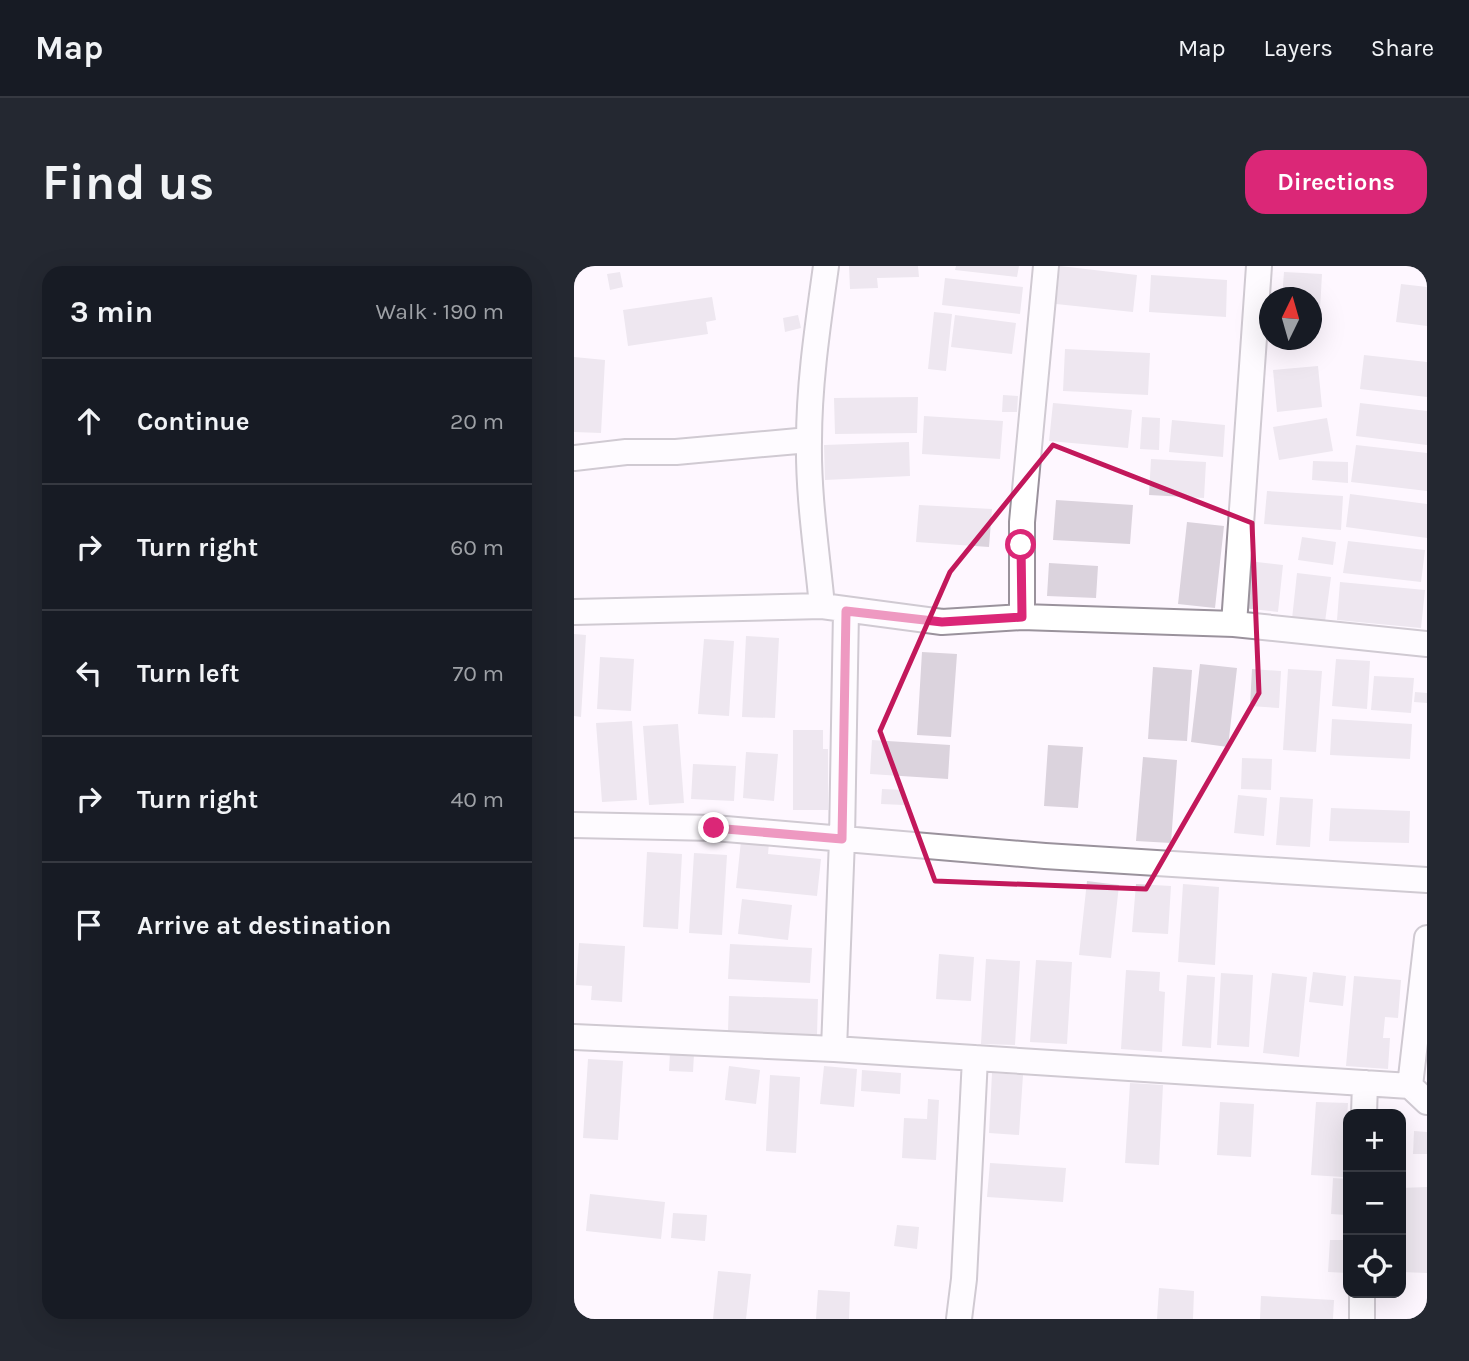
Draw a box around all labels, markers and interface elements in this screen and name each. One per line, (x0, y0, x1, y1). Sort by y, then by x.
text: Map (35, 29, 103, 67)
text: Map (1178, 34, 1226, 62)
text: Layers (1264, 34, 1333, 62)
text: Share (1371, 34, 1434, 62)
button: Directions (1245, 150, 1427, 214)
text: Find us (42, 154, 214, 211)
north arrow (1259, 287, 1322, 350)
text: 3 min (70, 294, 153, 330)
text: Walk · 190 m (376, 298, 504, 325)
icon: ahead (70, 402, 108, 440)
text: Continue (137, 406, 249, 437)
text: 20 m (450, 408, 504, 435)
icon: right (70, 528, 108, 566)
route start (1005, 529, 1036, 560)
text: Turn right (137, 532, 258, 563)
text: 60 m (450, 534, 504, 561)
icon: left (70, 654, 108, 692)
text: Turn left (137, 658, 239, 689)
text: 70 m (453, 660, 504, 687)
icon: right (70, 780, 108, 818)
text: Turn right (137, 784, 258, 815)
text: 40 m (451, 786, 504, 813)
route end (698, 812, 729, 843)
icon: arrive (70, 906, 108, 944)
text: Arrive at destination (137, 910, 391, 941)
map controls (1343, 1109, 1406, 1298)
button: + (1343, 1109, 1406, 1172)
button: − (1343, 1172, 1406, 1235)
button: locate (1343, 1235, 1406, 1298)

